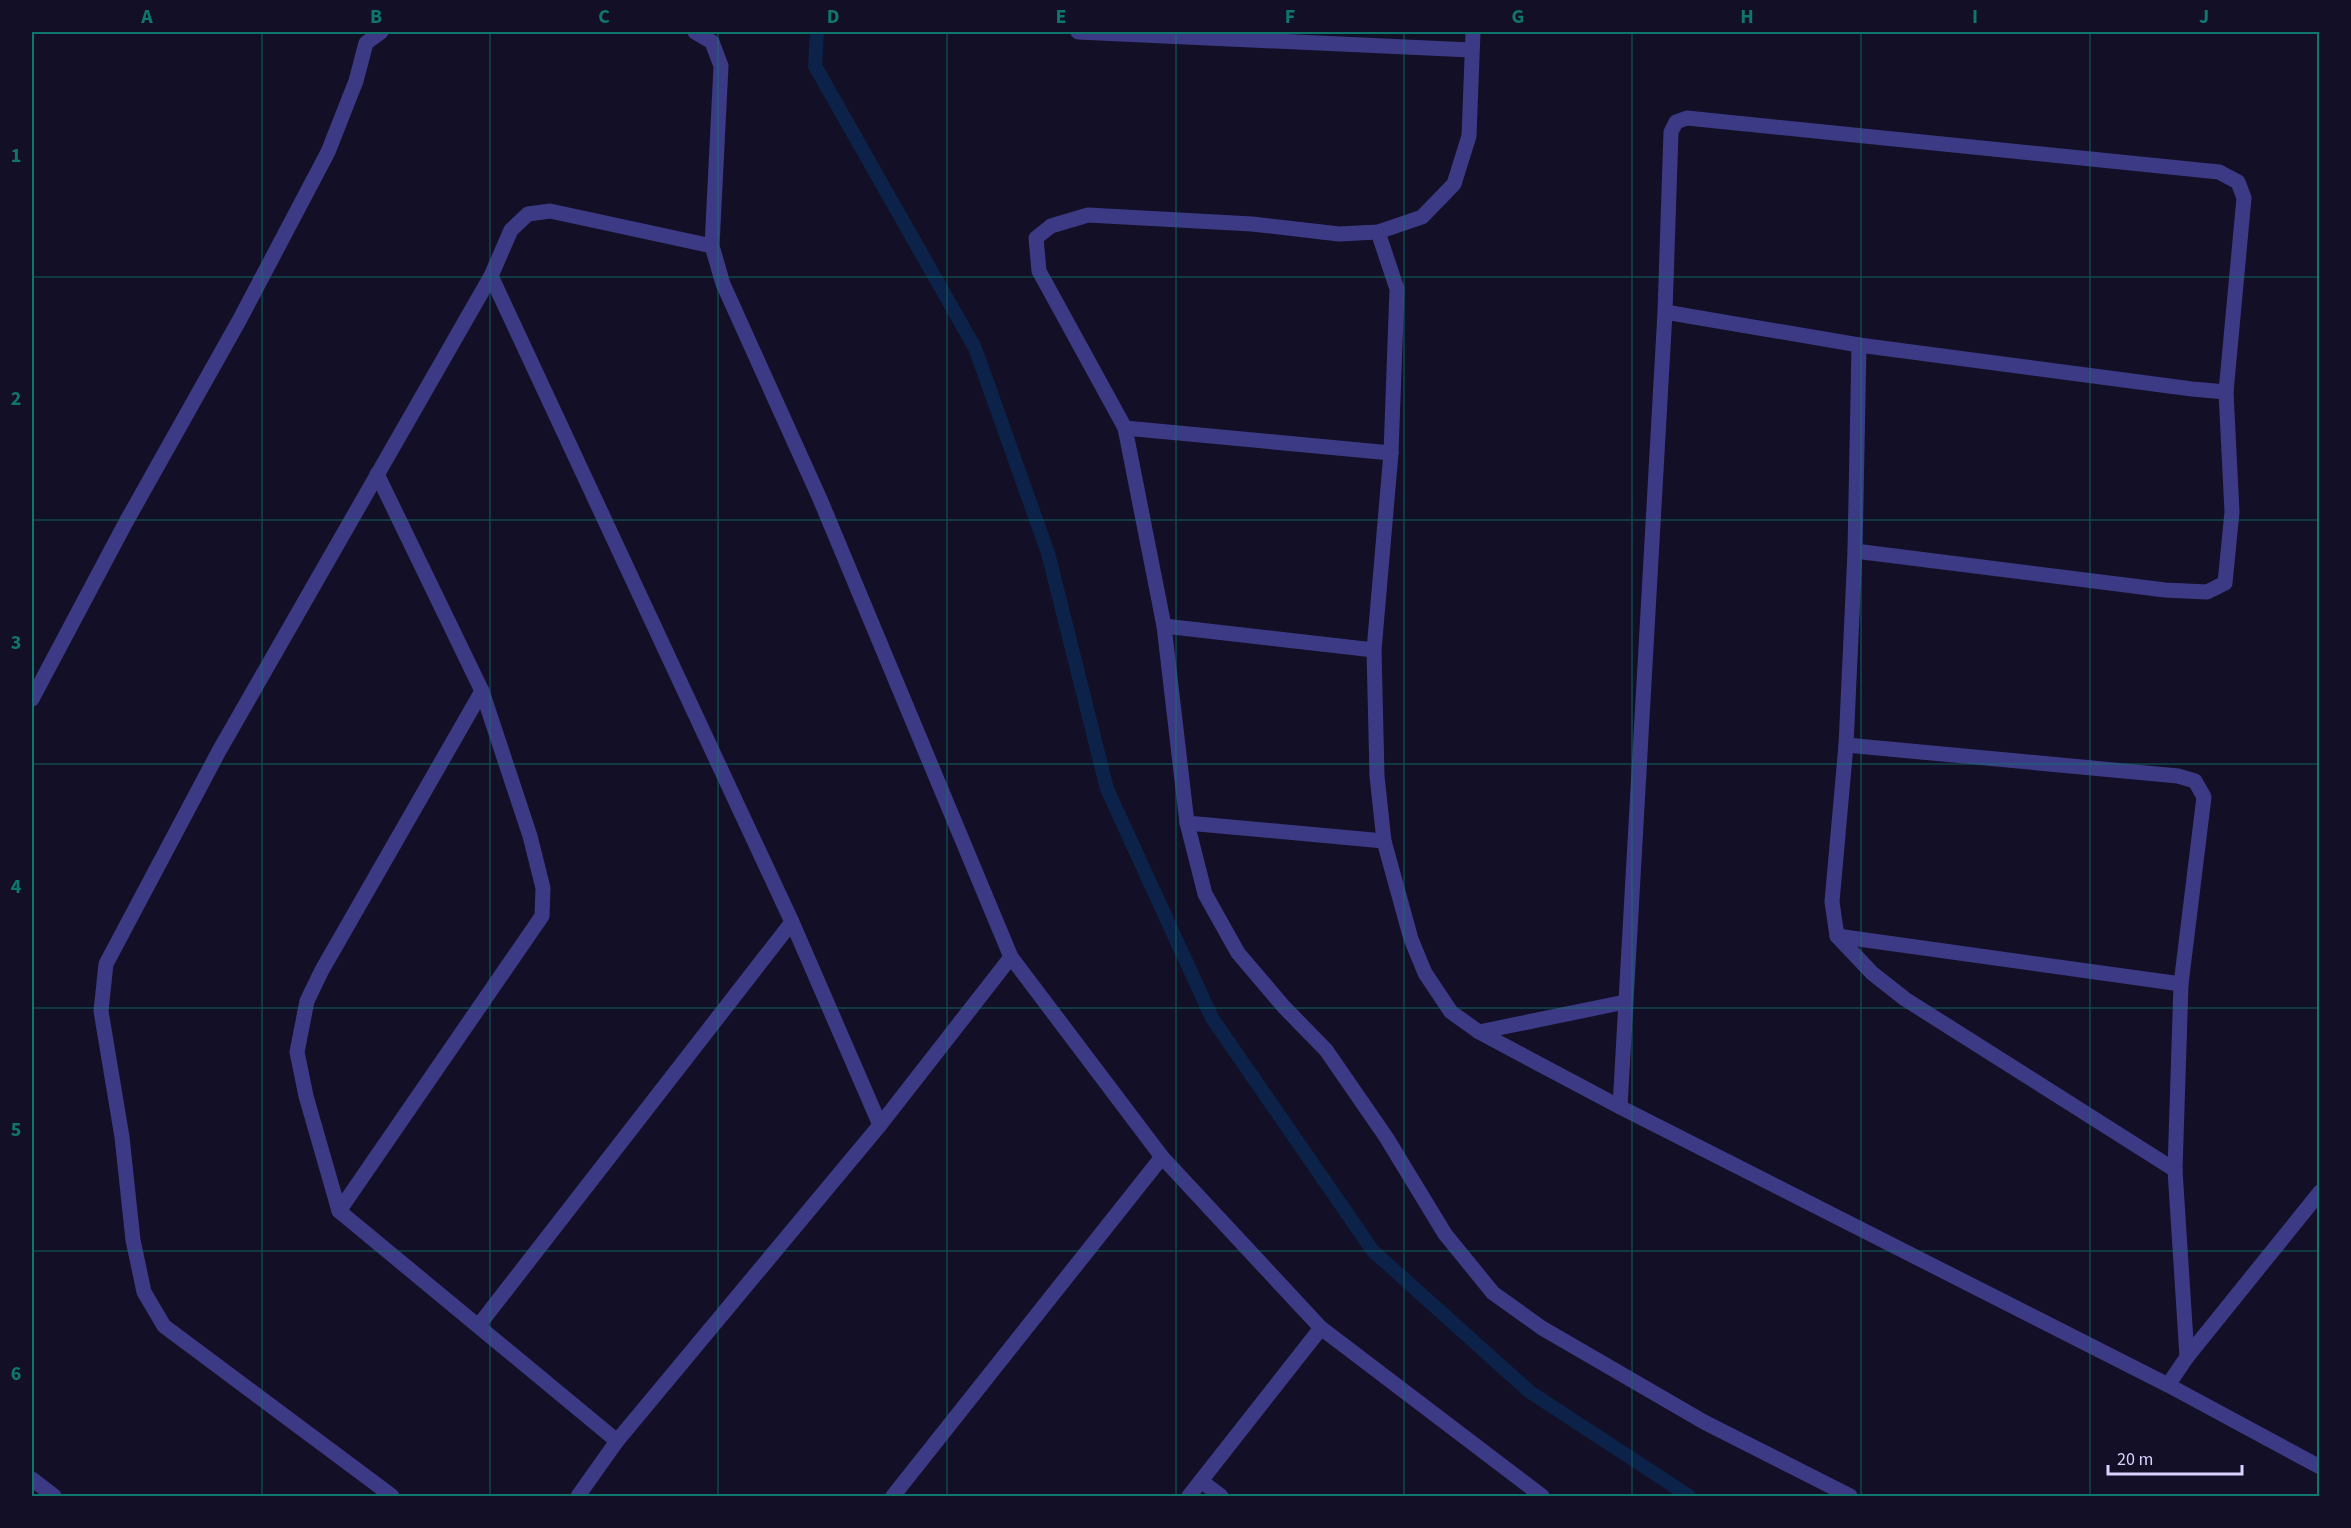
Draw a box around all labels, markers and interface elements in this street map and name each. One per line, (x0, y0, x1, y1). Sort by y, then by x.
text: A (140, 3, 153, 31)
text: B (370, 3, 382, 31)
text: C (598, 3, 610, 31)
text: D (827, 3, 839, 31)
text: E (1056, 3, 1066, 31)
text: F (1285, 3, 1295, 31)
text: G (1512, 3, 1524, 31)
text: H (1740, 3, 1754, 31)
text: I (1972, 3, 1978, 31)
text: J (2199, 3, 2209, 31)
text: 1 (11, 142, 21, 170)
text: 2 (11, 385, 21, 413)
text: 3 (11, 629, 21, 657)
text: 4 (11, 873, 22, 901)
text: 5 (11, 1116, 21, 1144)
text: 6 (11, 1360, 21, 1388)
scale bar (2108, 1438, 2242, 1476)
text: 20 m (2117, 1447, 2153, 1472)

